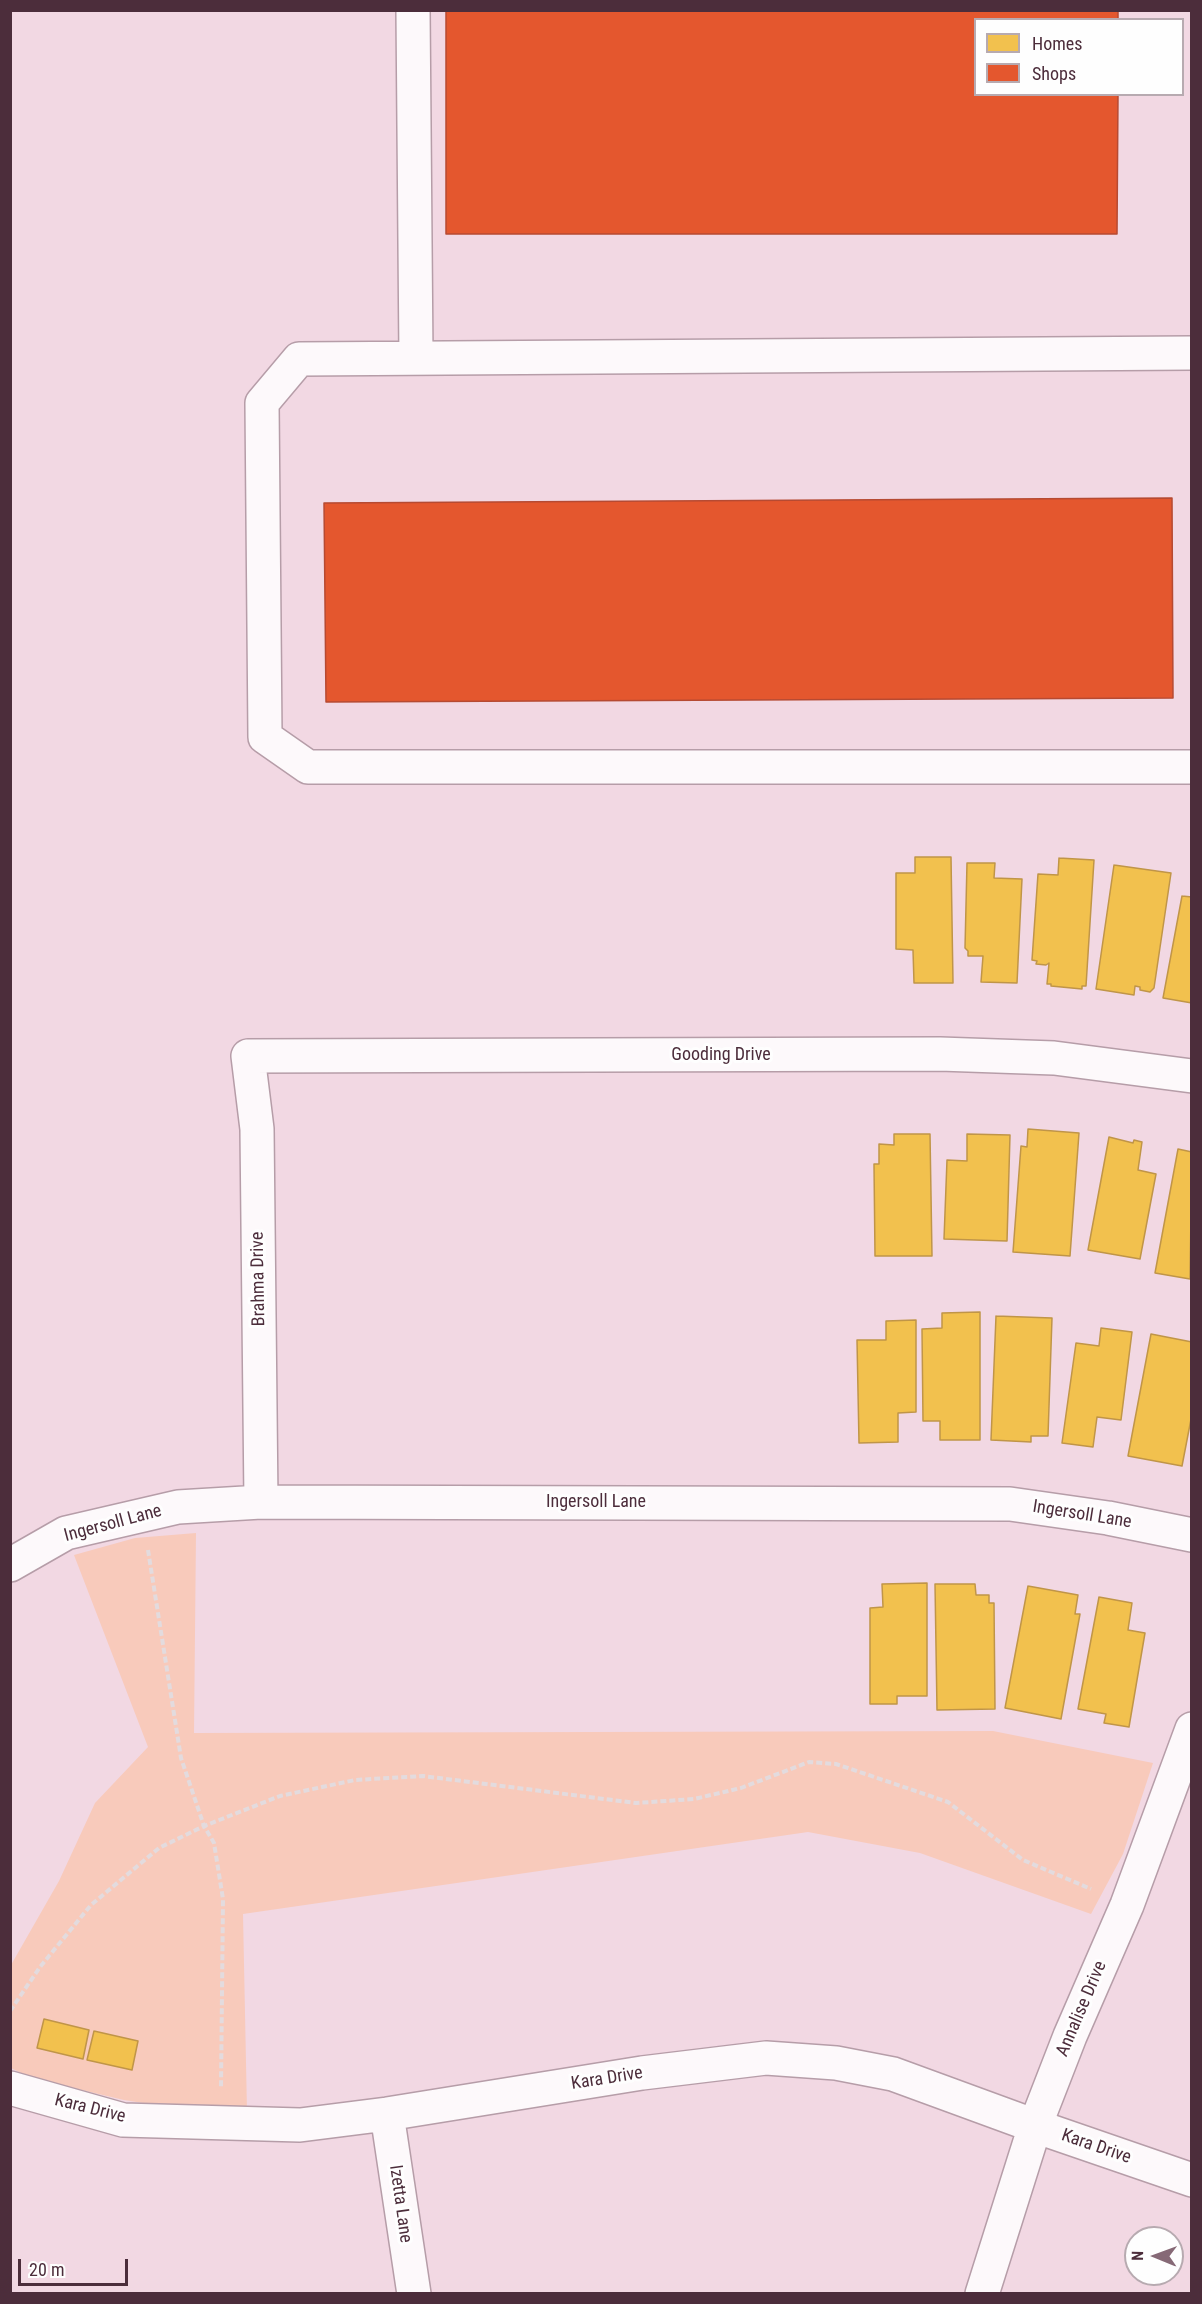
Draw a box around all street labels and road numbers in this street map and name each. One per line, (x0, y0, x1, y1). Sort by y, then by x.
street label: Gooding Drive (671, 1044, 771, 1066)
street label: Brahma Drive (247, 1232, 271, 1326)
street label: Ingersoll Lane (546, 1491, 646, 1513)
street label: Ingersoll Lane (1031, 1497, 1133, 1533)
street label: Ingersoll Lane (62, 1501, 164, 1547)
street label: Annalise Drive (1052, 1958, 1112, 2060)
street label: Kara Drive (570, 2063, 644, 2095)
street label: Kara Drive (52, 2090, 128, 2128)
street label: Kara Drive (1058, 2125, 1134, 2169)
street label: Izetta Lane (384, 2164, 416, 2244)

